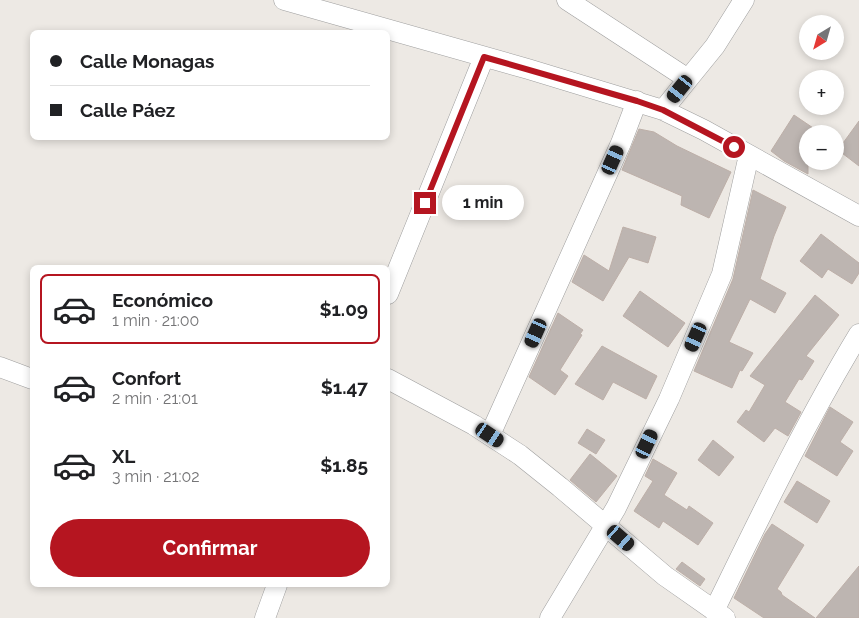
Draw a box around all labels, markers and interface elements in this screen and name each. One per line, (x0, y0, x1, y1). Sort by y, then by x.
north arrow (799, 15, 844, 60)
map controls (799, 15, 844, 170)
text: Calle Monagas (80, 50, 214, 72)
button: + (799, 70, 844, 115)
car (664, 73, 695, 105)
text: Calle Páez (80, 99, 175, 121)
button: − (799, 125, 844, 170)
route start (723, 136, 745, 158)
car (600, 143, 625, 177)
callout: 1 min (442, 186, 525, 220)
route end (414, 192, 436, 214)
text: 1 min (463, 193, 503, 212)
icon: car (52, 287, 97, 332)
text: Económico (112, 289, 213, 311)
text: $1.09 (319, 298, 368, 320)
text: 1 min · 21:00 (112, 311, 199, 330)
car (523, 316, 548, 350)
car (683, 320, 708, 354)
icon: car (52, 365, 97, 410)
text: Confort (112, 367, 181, 389)
text: $1.47 (321, 376, 368, 398)
text: 2 min · 21:01 (112, 389, 198, 408)
car (473, 420, 506, 450)
car (633, 427, 660, 461)
icon: car (52, 443, 97, 488)
text: XL (112, 445, 135, 467)
text: $1.85 (320, 454, 368, 476)
text: 3 min · 21:02 (112, 467, 200, 486)
button: Confirmar (50, 519, 370, 577)
car (604, 522, 637, 554)

